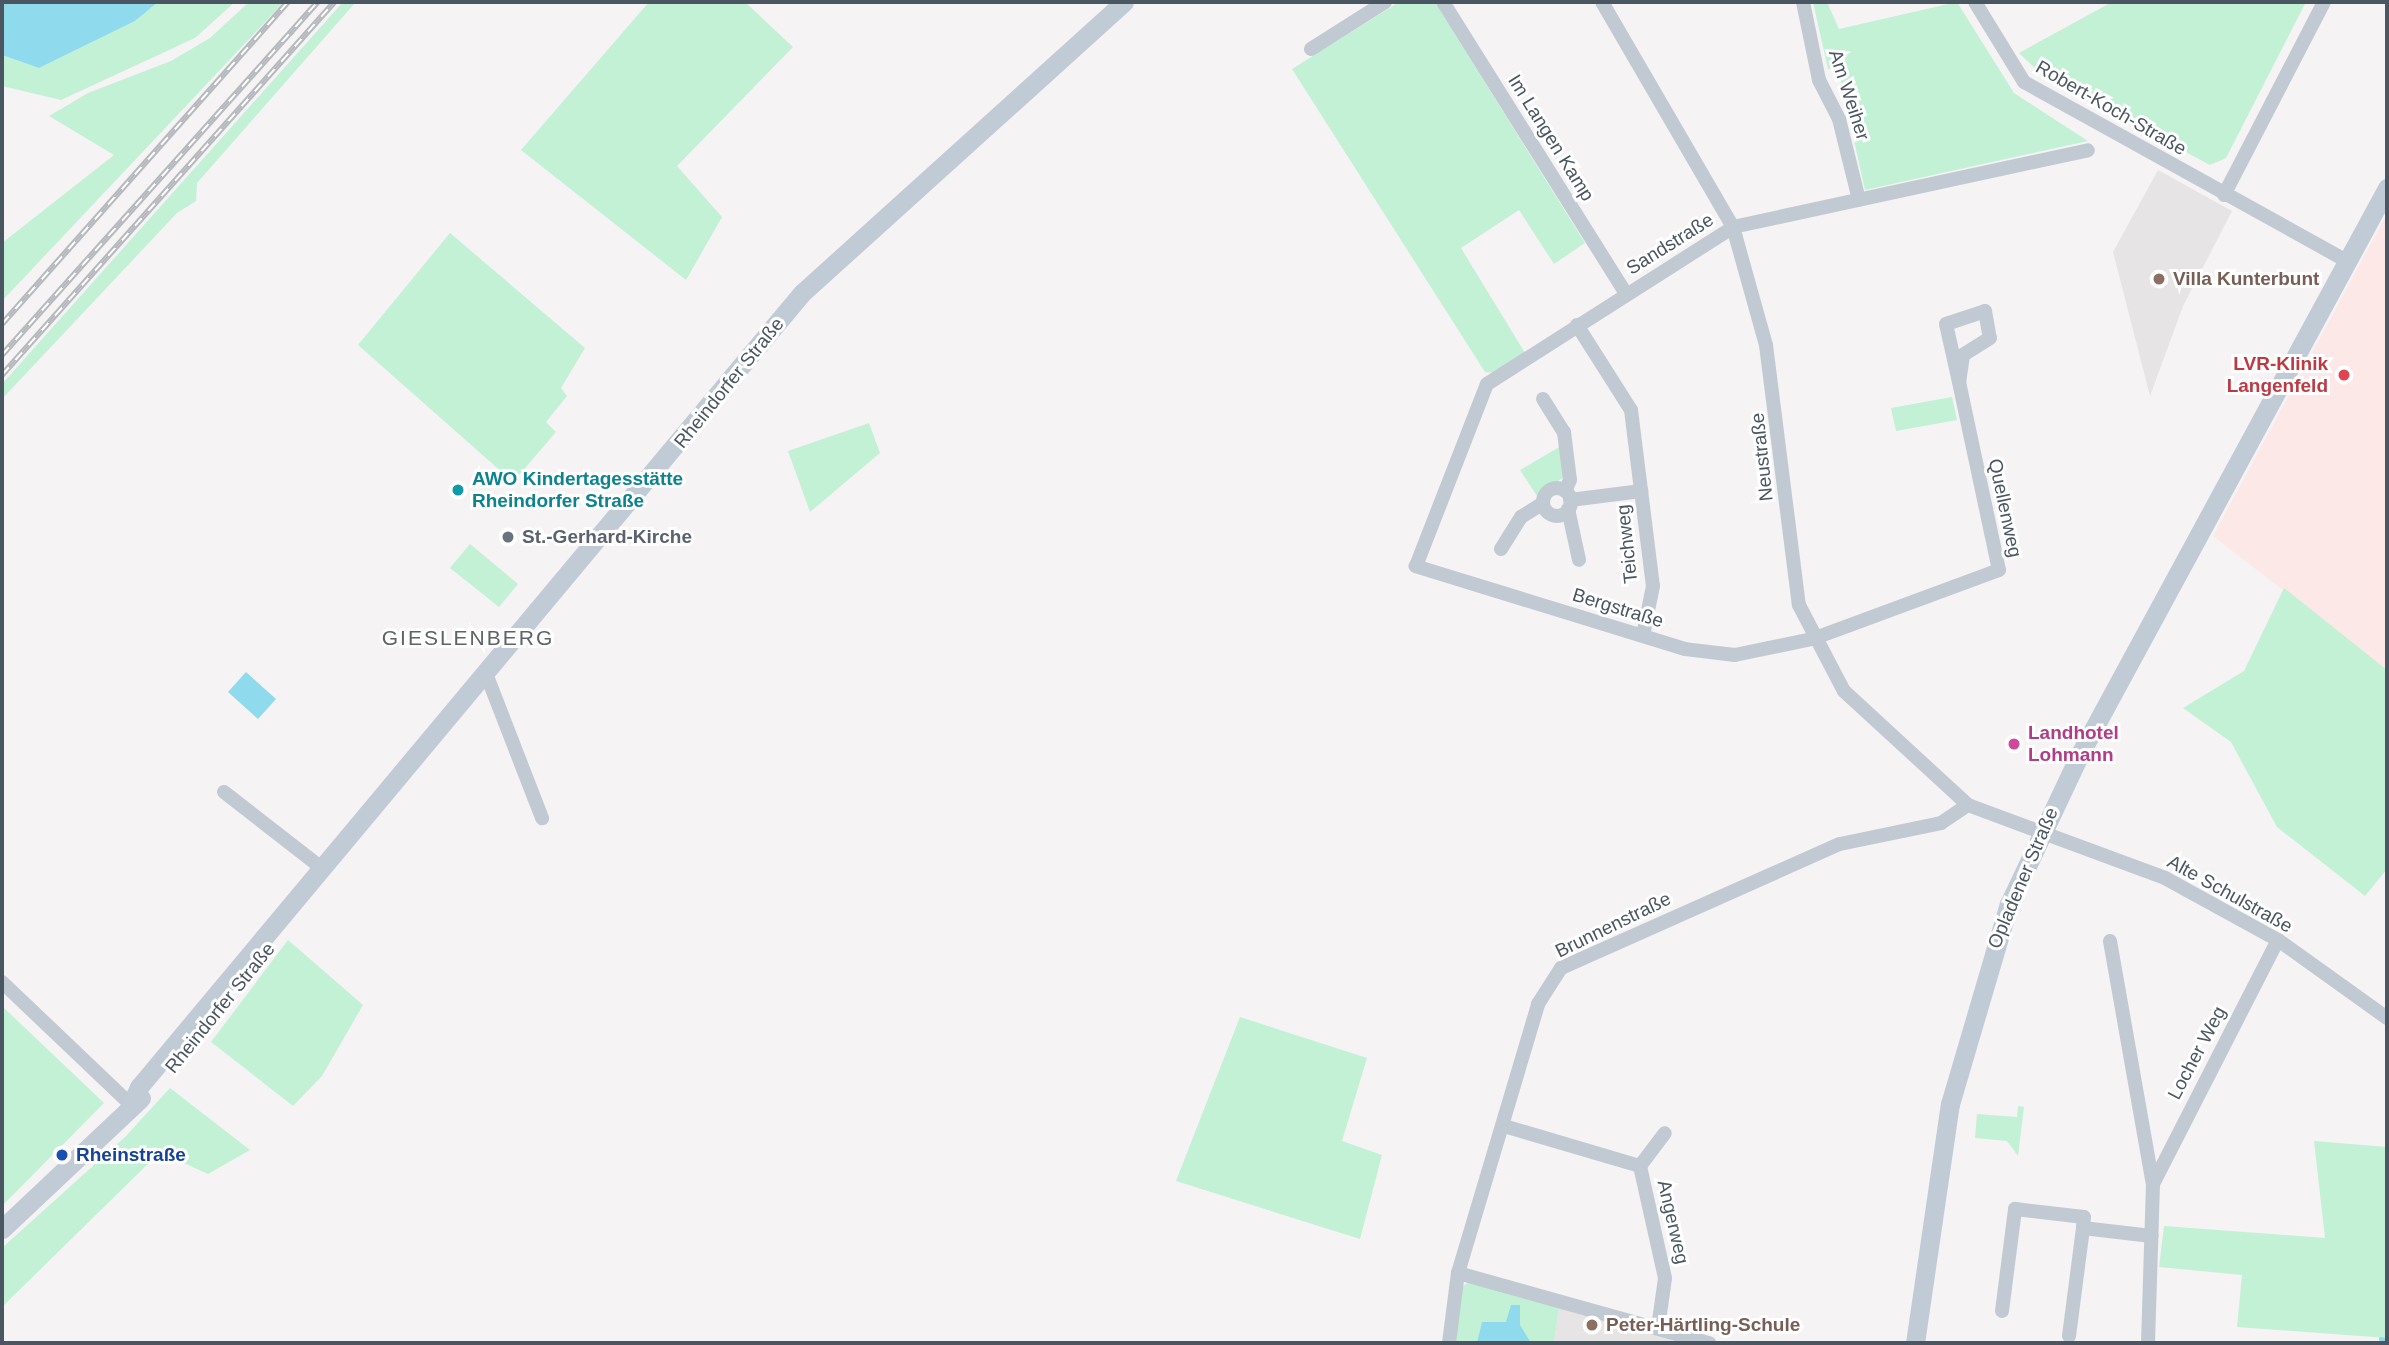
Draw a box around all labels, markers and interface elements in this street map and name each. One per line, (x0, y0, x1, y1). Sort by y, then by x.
street label: Am Weiher (1824, 47, 1874, 143)
street label: Robert-Koch-Straße (2032, 56, 2190, 160)
street label: Im Langen Kamp (1503, 71, 1599, 205)
street label: Sandstraße (1622, 208, 1718, 280)
place label: Villa Kunterbunt (2173, 268, 2319, 290)
marker: Villa Kunterbunt (2151, 271, 2167, 287)
street label: Rheindorfer Straße (669, 313, 789, 453)
place label: LVR-Klinik Langenfeld (2227, 353, 2328, 397)
marker: LVR-Klinik Langenfeld (2334, 365, 2354, 385)
street label: Neustraße (1746, 412, 1778, 502)
street label: Quellenweg (1983, 457, 2027, 559)
place label: AWO Kindertagesstätte Rheindorfer Straße (472, 468, 683, 512)
marker: AWO Kindertagesstätte Rheindorfer Straße (450, 482, 466, 498)
street label: Teichweg (1612, 503, 1642, 585)
place label: St.-Gerhard-Kirche (522, 526, 692, 548)
marker: St.-Gerhard-Kirche (500, 529, 516, 545)
street label: Bergstraße (1570, 583, 1666, 633)
district label: GIESLENBERG (383, 625, 553, 651)
place label: Landhotel Lohmann (2028, 722, 2119, 766)
marker: Landhotel Lohmann (2006, 736, 2022, 752)
street label: Opladener Straße (1983, 804, 2063, 952)
street label: Alte Schulstraße (2164, 850, 2296, 938)
street label: Brunnenstraße (1552, 887, 1674, 963)
street label: Rheindorfer Straße (160, 938, 280, 1078)
street label: Locher Weg (2163, 1003, 2231, 1103)
place label: Rheinstraße (76, 1144, 186, 1166)
marker: Rheinstraße (54, 1147, 70, 1163)
street label: Angerweg (1652, 1178, 1694, 1266)
place label: Peter-Härtling-Schule (1606, 1314, 1800, 1336)
marker: Peter-Härtling-Schule (1584, 1317, 1600, 1333)

